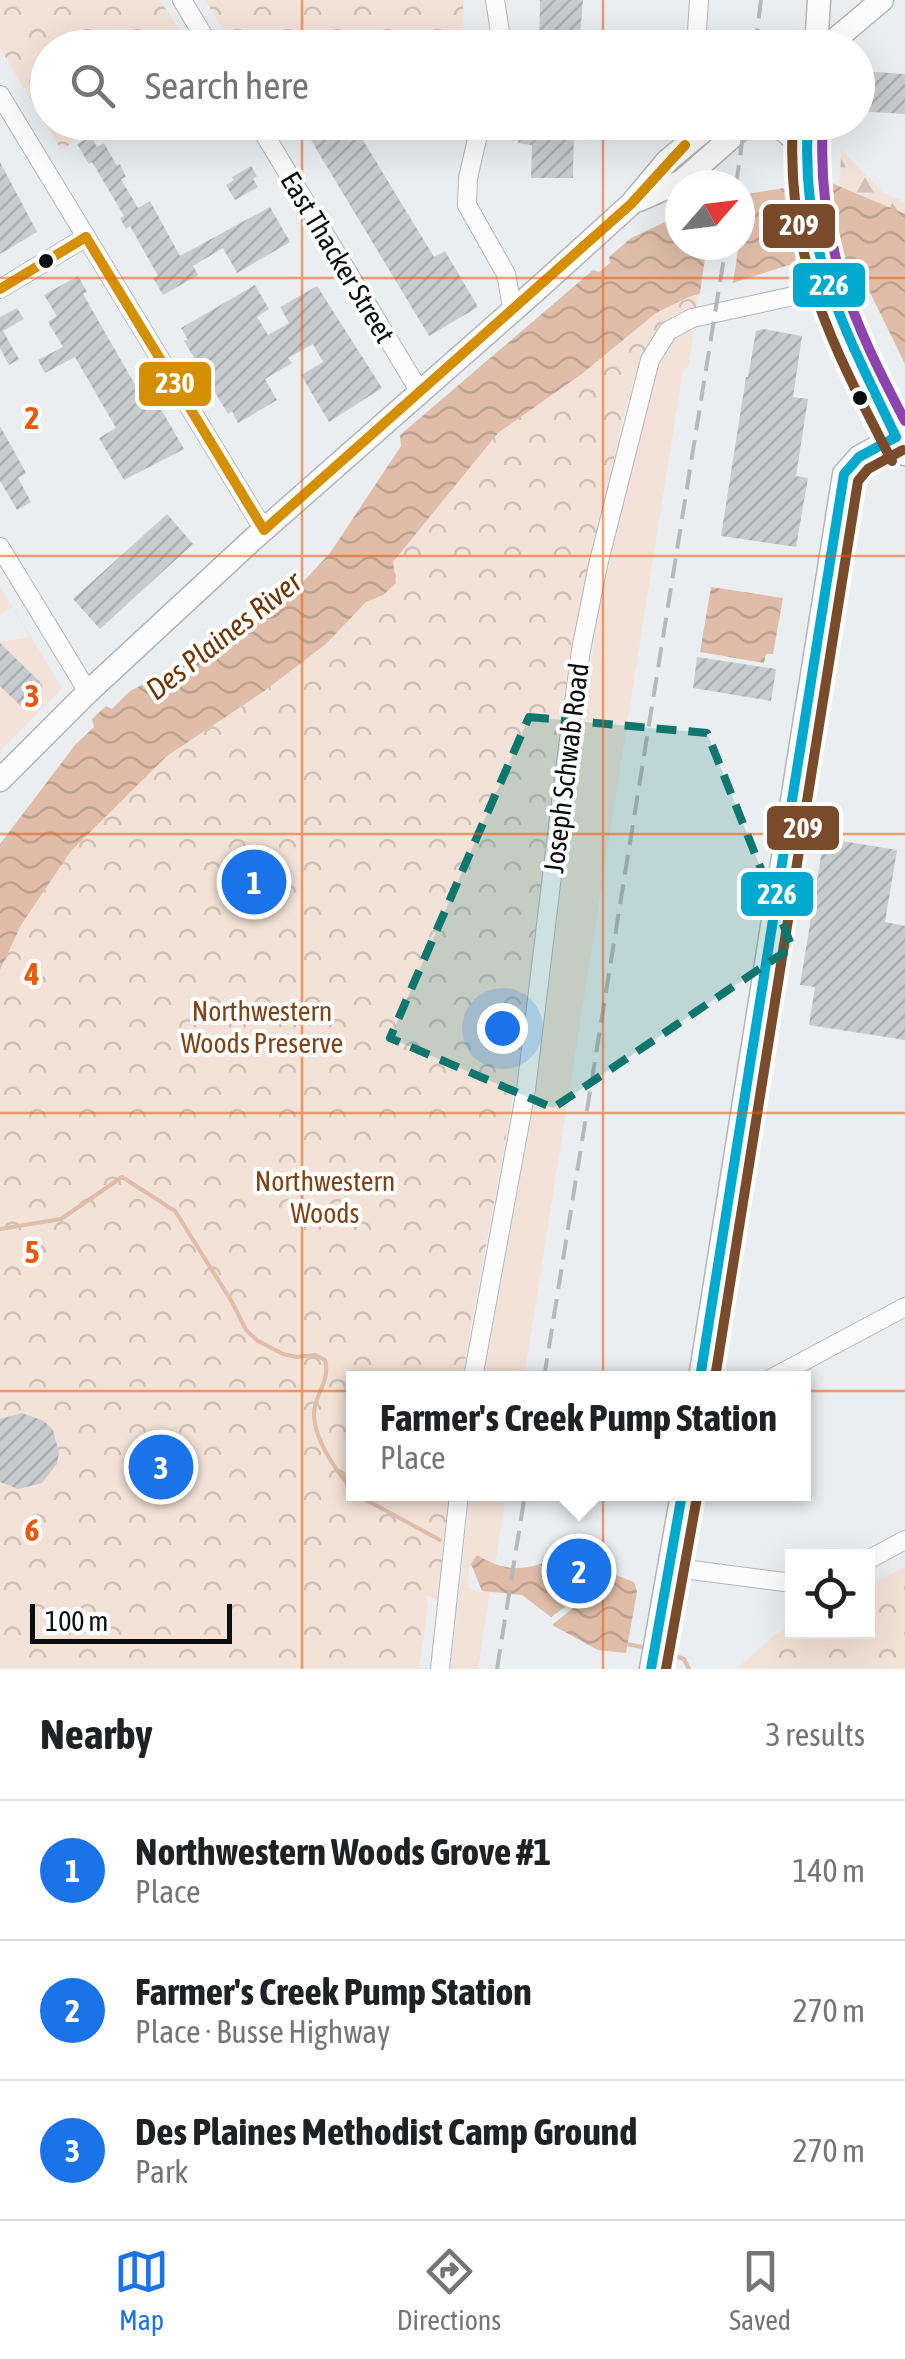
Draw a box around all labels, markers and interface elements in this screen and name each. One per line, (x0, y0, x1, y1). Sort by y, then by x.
search box (30, 30, 875, 140)
icon: search (65, 58, 120, 113)
text: Search here (145, 64, 309, 107)
street label: East Thacker Street (274, 166, 402, 348)
north arrow (665, 170, 755, 260)
line badge: 209 (761, 202, 837, 250)
text: 209 (779, 209, 819, 241)
unlabelled marker (36, 251, 56, 271)
line badge: 226 (791, 261, 867, 309)
text: 226 (809, 269, 849, 301)
line badge: 230 (137, 360, 213, 408)
text: 230 (155, 367, 195, 399)
unlabelled marker (850, 388, 870, 408)
text: 2 (24, 399, 40, 436)
water label: Des Plaines River (139, 563, 309, 706)
street label: Joseph Schwab Road (537, 661, 595, 875)
text: 3 (24, 677, 40, 714)
line badge: 209 (765, 804, 841, 852)
text: 209 (783, 812, 823, 844)
pin: 1 (222, 844, 286, 920)
line badge: 226 (739, 870, 815, 918)
text: 226 (757, 878, 797, 910)
text: 4 (23, 955, 40, 992)
park label: Northwestern Woods Preserve (181, 995, 343, 1059)
your location (477, 1003, 528, 1054)
park label: Northwestern Woods (255, 1165, 395, 1229)
text: 5 (24, 1233, 40, 1270)
popup (346, 1371, 811, 1501)
text: Farmer's Creek Pump Station (380, 1396, 777, 1439)
pin: 3 (128, 1430, 194, 1504)
text: Place (380, 1439, 446, 1476)
text: 6 (24, 1511, 40, 1548)
pin: 2 (546, 1534, 612, 1608)
map controls (785, 1549, 875, 1639)
button: locate (785, 1549, 875, 1639)
scale bar (30, 1599, 232, 1644)
text: 100 m (45, 1605, 108, 1637)
text: Nearby (40, 1710, 153, 1758)
text: 3 results (766, 1716, 865, 1753)
text: Northwestern Woods Grove #1 (135, 1830, 551, 1873)
text: 1 (65, 1852, 80, 1889)
text: 140 m (792, 1852, 865, 1889)
text: Place (135, 1873, 200, 1910)
text: Farmer's Creek Pump Station (135, 1970, 532, 2013)
text: 2 (65, 1992, 80, 2029)
text: 270 m (792, 1992, 865, 2029)
text: Place · Busse Highway (135, 2013, 390, 2050)
text: Des Plaines Methodist Camp Ground (135, 2110, 637, 2153)
text: 3 (65, 2132, 80, 2169)
text: 270 m (792, 2132, 865, 2169)
text: Park (135, 2153, 188, 2190)
tab: Map (114, 2244, 169, 2336)
tab: Directions (397, 2244, 501, 2336)
tab: Saved (729, 2244, 791, 2336)

